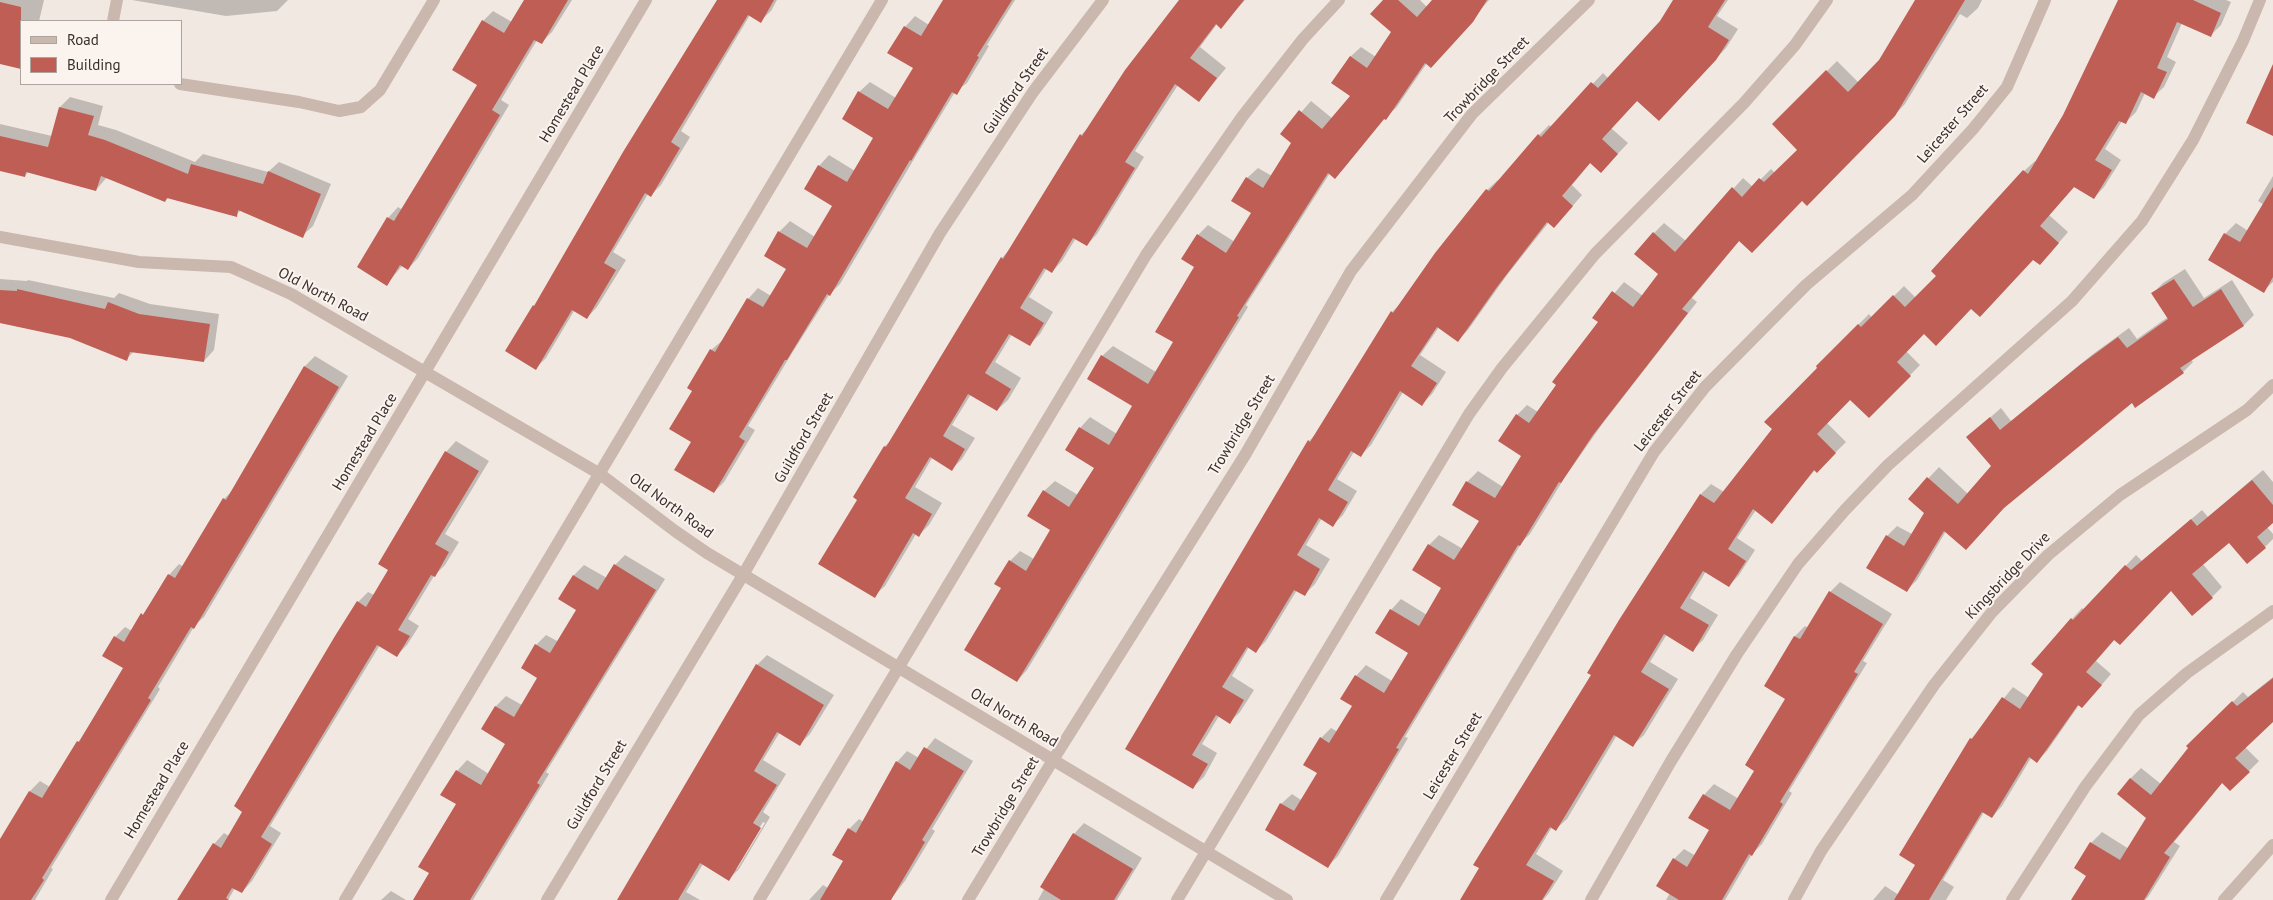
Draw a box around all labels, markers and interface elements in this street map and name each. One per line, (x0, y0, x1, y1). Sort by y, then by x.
legend (20, 20, 182, 85)
text: Road (67, 30, 99, 49)
street label: Trowbridge Street (1441, 33, 1533, 127)
street label: Homestead Place (536, 42, 608, 146)
street label: Guildford Street (979, 44, 1053, 138)
text: Building (67, 55, 121, 74)
street label: Leicester Street (1914, 81, 1992, 167)
street label: Old North Road (275, 264, 371, 326)
street label: Leicester Street (1630, 367, 1706, 455)
street label: Trowbridge Street (1205, 371, 1279, 479)
street label: Guildford Street (771, 389, 837, 487)
street label: Homestead Place (329, 390, 401, 494)
street label: Old North Road (625, 469, 717, 543)
street label: Kingsbridge Drive (1962, 529, 2054, 623)
street label: Old North Road (967, 685, 1061, 751)
street label: Leicester Street (1420, 709, 1486, 803)
street label: Guildford Street (563, 737, 631, 833)
street label: Homestead Place (121, 738, 193, 842)
street label: Trowbridge Street (969, 753, 1043, 861)

